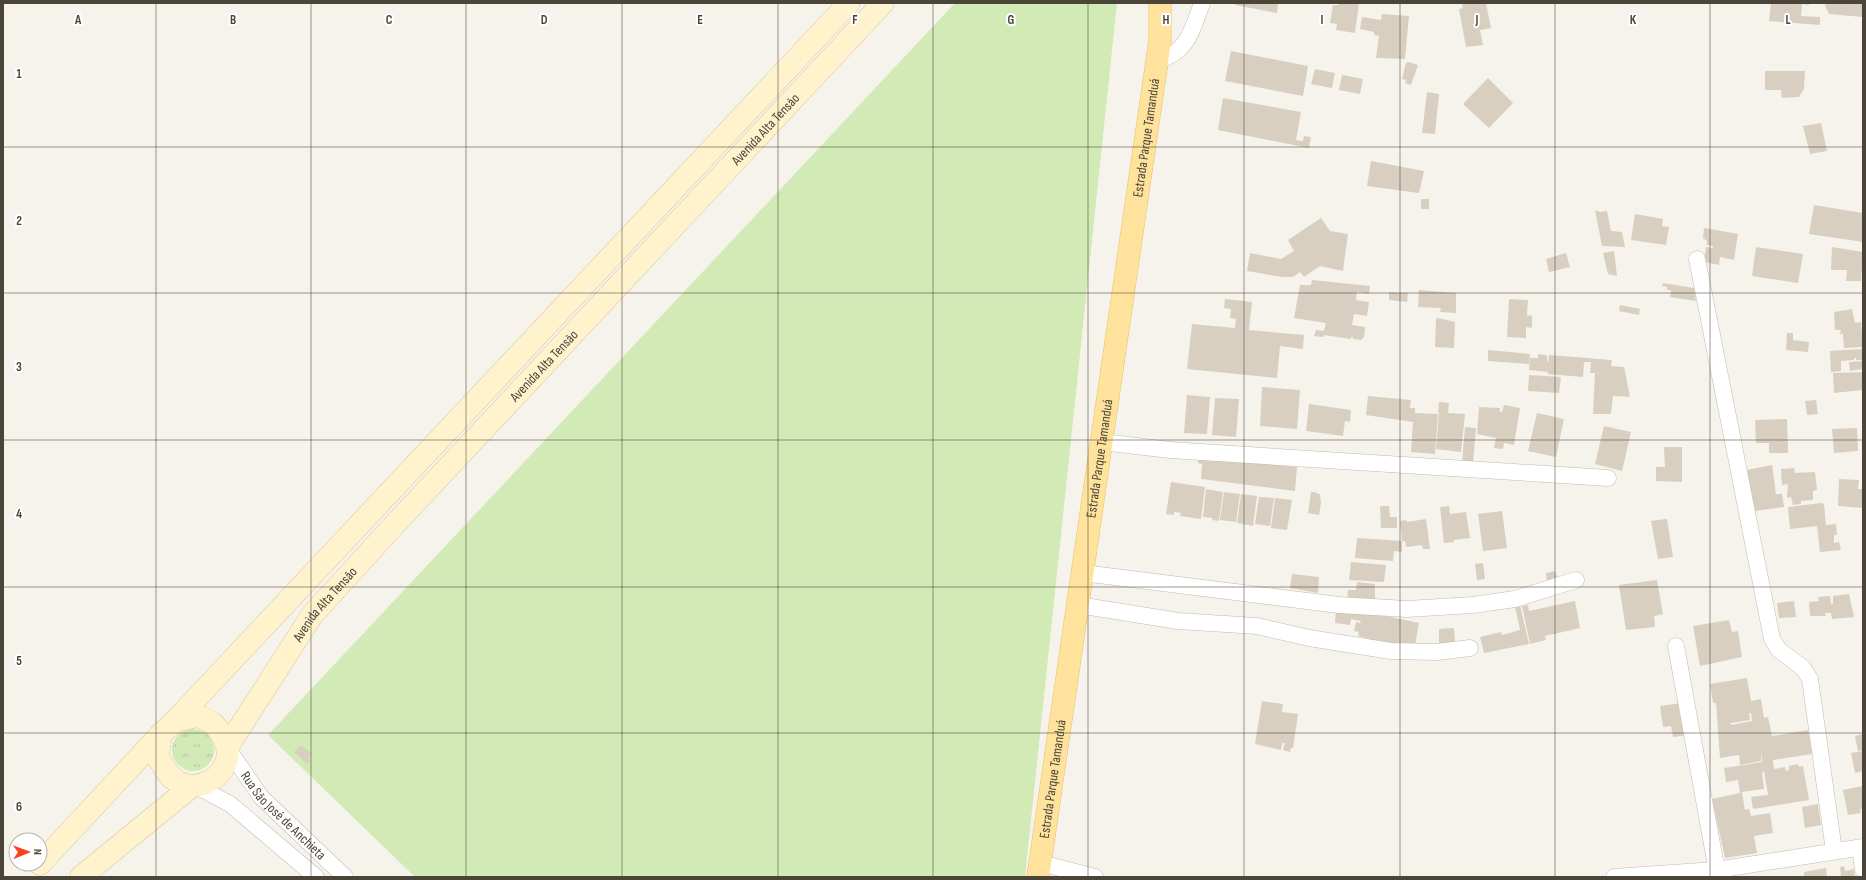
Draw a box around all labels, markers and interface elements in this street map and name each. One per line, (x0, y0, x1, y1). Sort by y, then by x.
text: A (74, 12, 82, 28)
text: B (230, 12, 236, 28)
text: C (386, 12, 393, 28)
text: D (541, 12, 548, 28)
text: E (697, 12, 703, 28)
text: F (852, 12, 858, 28)
text: G (1008, 12, 1015, 28)
text: H (1163, 12, 1170, 28)
text: I (1321, 12, 1324, 28)
text: J (1475, 12, 1479, 28)
text: K (1630, 12, 1637, 28)
text: L (1785, 12, 1791, 28)
text: 1 (16, 66, 22, 82)
street label: Estrada Parque Tamanduá (1129, 77, 1163, 198)
street label: Avenida Alta Tensāo (727, 90, 803, 169)
text: 2 (16, 213, 22, 229)
street label: Avenida Alta Tensāo (505, 326, 582, 406)
text: 3 (16, 359, 22, 375)
street label: Estrada Parque Tamanduá (1082, 398, 1117, 519)
text: 4 (16, 506, 22, 522)
street label: Avenida Alta Tensāo (289, 563, 361, 646)
text: 5 (16, 653, 22, 669)
street label: Estrada Parque Tamanduá (1036, 719, 1070, 840)
street label: Rua São José de Anchieta (237, 768, 329, 863)
text: 6 (16, 799, 22, 815)
north arrow (8, 832, 48, 872)
text: N (31, 849, 44, 855)

